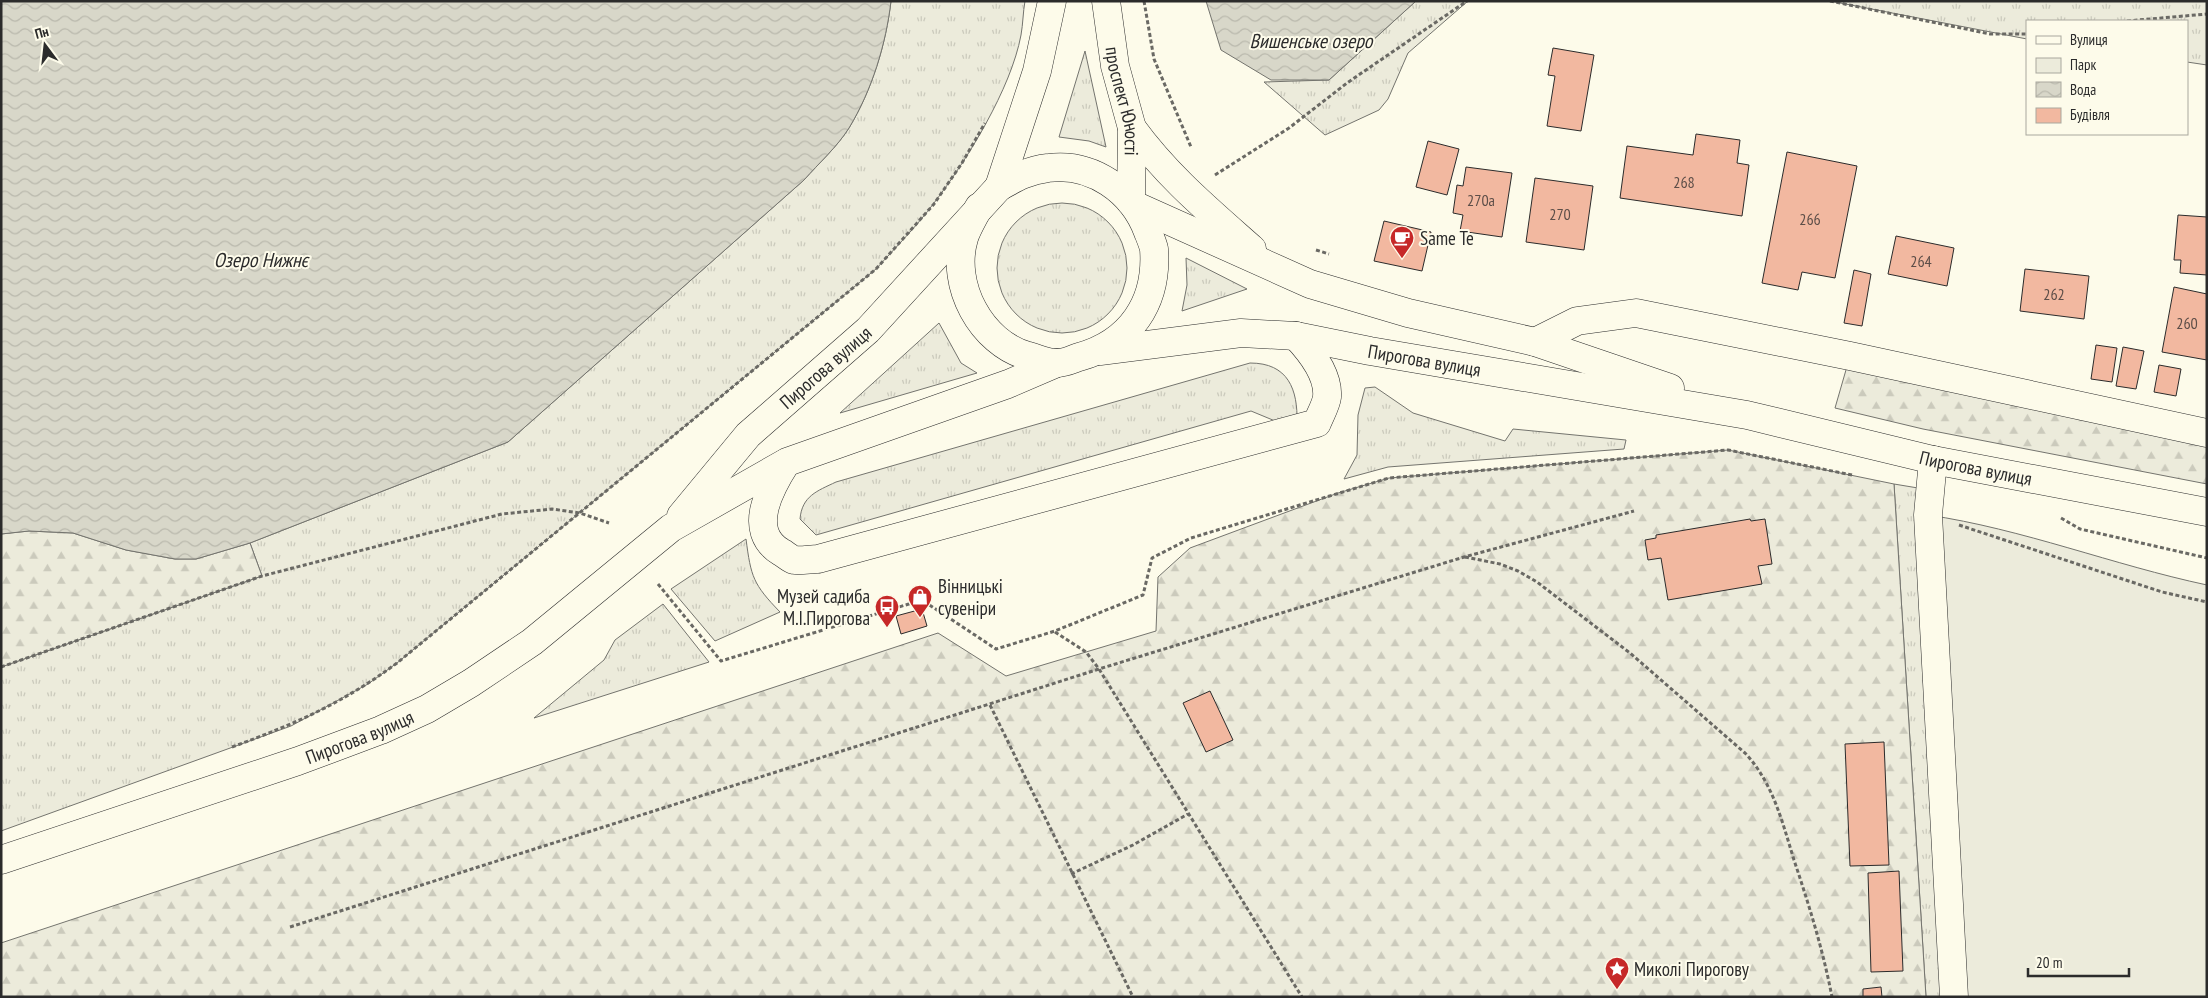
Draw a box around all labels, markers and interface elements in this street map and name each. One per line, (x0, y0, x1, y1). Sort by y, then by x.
north arrow (20, 20, 70, 70)
legend (2026, 20, 2188, 135)
text: Пн (33, 22, 51, 43)
water label: Вишенське озеро (1249, 28, 1374, 54)
text: Вулиця (2070, 30, 2108, 49)
street label: проспект Юності (1100, 45, 1144, 156)
text: Парк (2070, 55, 2096, 74)
text: Вода (2070, 80, 2096, 99)
text: Будівля (2070, 105, 2110, 124)
house number: 268 (1673, 172, 1695, 192)
house number: 270а (1467, 190, 1495, 210)
house number: 270 (1549, 204, 1571, 224)
house number: 266 (1799, 209, 1821, 229)
cafe icon: Same Te (1389, 225, 1415, 259)
place label: Same Te (1420, 226, 1474, 250)
water label: Озеро Нижнє (214, 247, 311, 273)
house number: 264 (1910, 251, 1932, 271)
house number: 262 (2043, 284, 2065, 304)
house number: 260 (2176, 313, 2198, 333)
street label: Пирогова вулиця (775, 321, 876, 414)
street label: Пирогова вулиця (1366, 339, 1483, 382)
street label: Пирогова вулиця (1917, 445, 2034, 491)
place label: Вінницькі сувеніри (938, 574, 1003, 620)
place label: Музей садиба М.І.Пирогова (777, 584, 870, 630)
shop icon: Вінницькі сувеніри (907, 584, 933, 618)
bus stop icon: Музей садиба М.І.Пирогова (874, 594, 900, 628)
street label: Пирогова вулиця (302, 705, 417, 769)
scale bar (2028, 946, 2129, 978)
text: 20 m (2036, 953, 2062, 972)
place icon: Миколі Пирогову (1604, 956, 1630, 990)
place label: Миколі Пирогову (1634, 957, 1750, 981)

